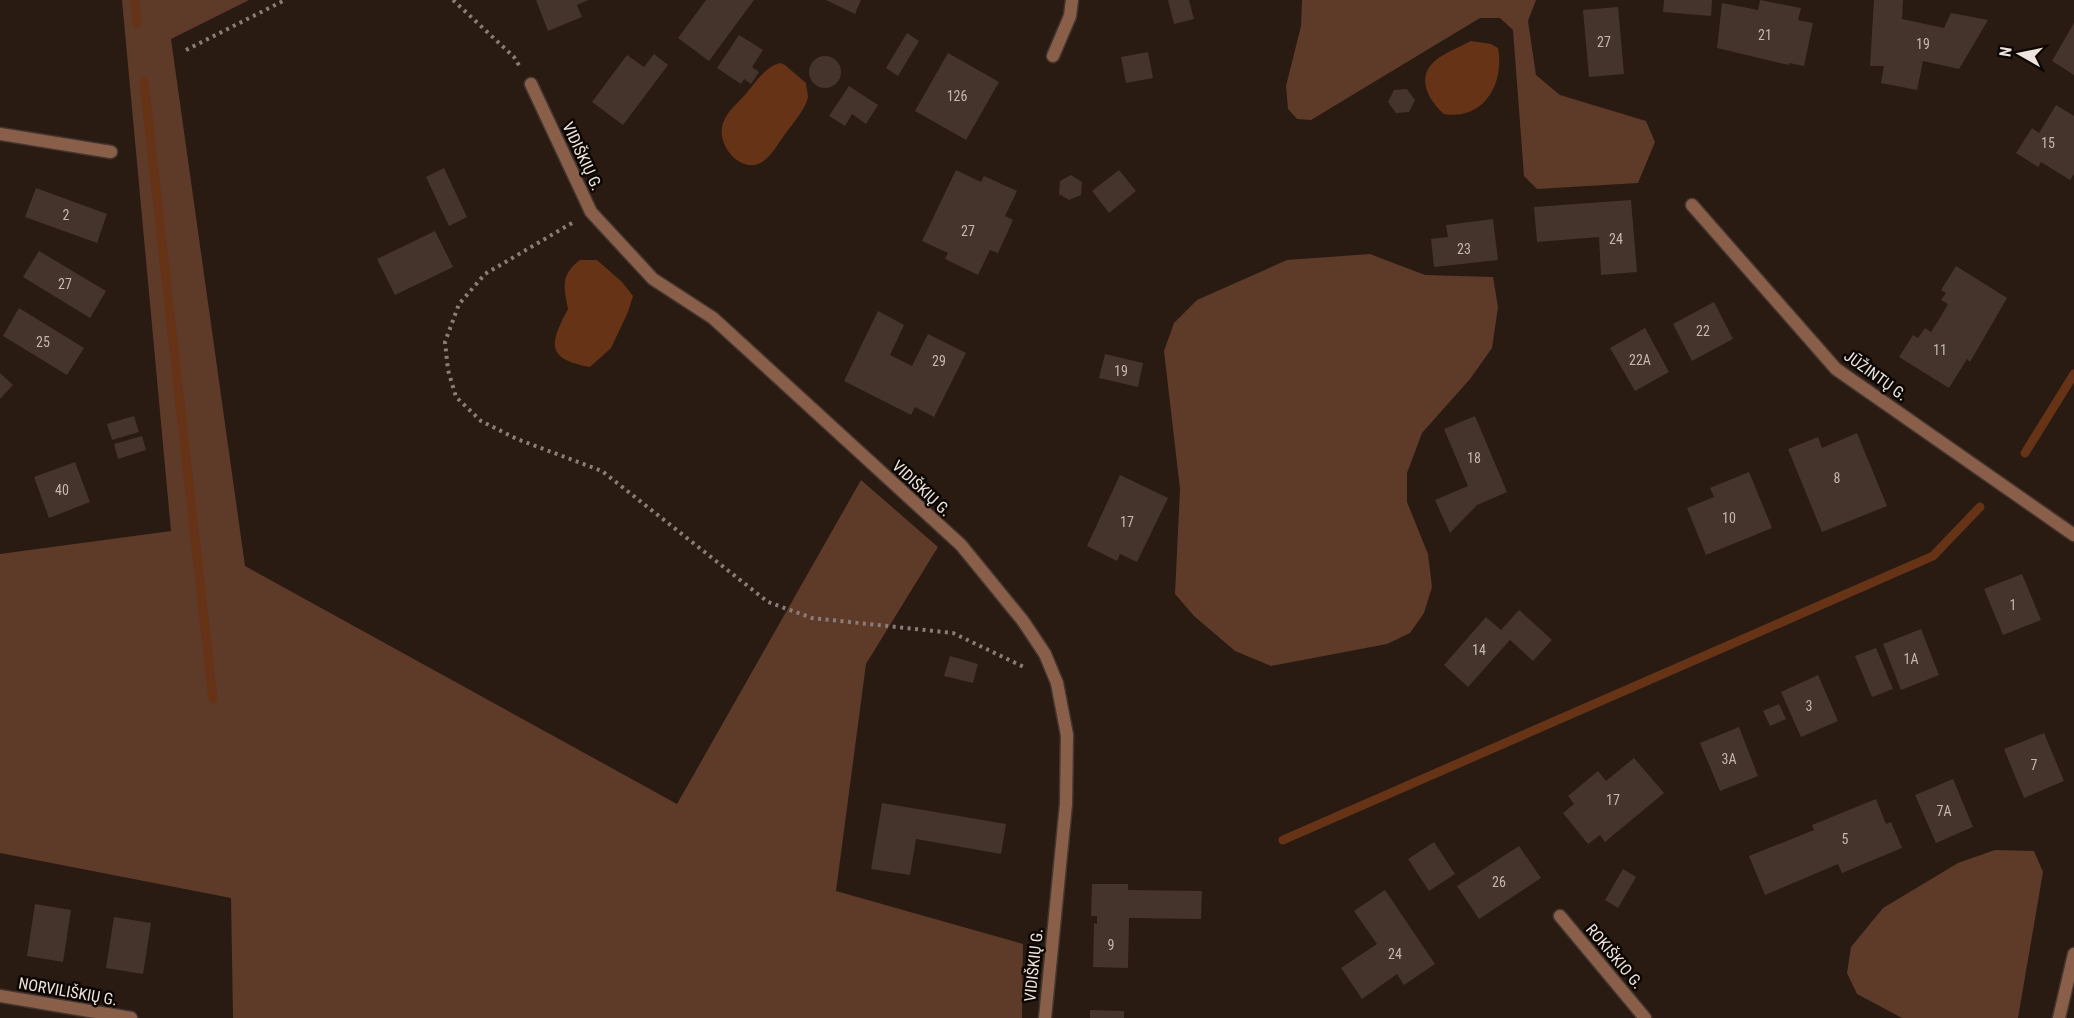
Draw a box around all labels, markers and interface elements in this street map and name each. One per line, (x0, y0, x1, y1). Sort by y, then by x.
north arrow (1990, 24, 2050, 84)
house number: 21 (1758, 27, 1772, 43)
house number: 27 (1597, 34, 1611, 50)
house number: 19 (1916, 36, 1930, 52)
text: N (1996, 45, 2016, 58)
house number: 126 (947, 88, 967, 104)
street label: VIDIŠKIŲ G. (558, 119, 607, 194)
house number: 15 (2041, 135, 2055, 151)
house number: 2 (63, 207, 70, 223)
house number: 27 (961, 223, 975, 239)
house number: 24 (1609, 231, 1623, 247)
house number: 23 (1457, 241, 1471, 257)
house number: 27 (58, 276, 72, 292)
house number: 22 (1696, 323, 1710, 339)
house number: 25 (36, 334, 50, 350)
house number: 11 (1933, 342, 1947, 358)
street label: JŪŽINTŲ G. (1840, 346, 1911, 405)
house number: 22A (1629, 352, 1651, 368)
house number: 29 (932, 353, 946, 369)
house number: 19 (1114, 363, 1128, 379)
house number: 18 (1467, 450, 1481, 466)
street label: VIDIŠKIŲ G. (888, 456, 955, 520)
house number: 8 (1834, 470, 1841, 486)
house number: 40 (55, 482, 69, 498)
house number: 10 (1722, 510, 1736, 526)
house number: 17 (1120, 514, 1134, 530)
house number: 1 (2010, 597, 2016, 613)
house number: 14 (1472, 642, 1486, 658)
house number: 1A (1904, 651, 1918, 667)
house number: 3 (1806, 698, 1812, 714)
house number: 3A (1722, 751, 1736, 767)
house number: 7 (2031, 757, 2038, 773)
house number: 17 (1606, 792, 1620, 808)
house number: 7A (1937, 803, 1951, 819)
house number: 5 (1842, 831, 1849, 847)
house number: 26 (1492, 874, 1506, 890)
street label: ROKIŠKIO G. (1582, 920, 1647, 993)
street label: VIDIŠKIŲ G. (1020, 928, 1047, 1003)
house number: 9 (1108, 937, 1114, 953)
house number: 24 (1388, 946, 1402, 962)
street label: NORVILIŠKIŲ G. (17, 973, 119, 1010)

